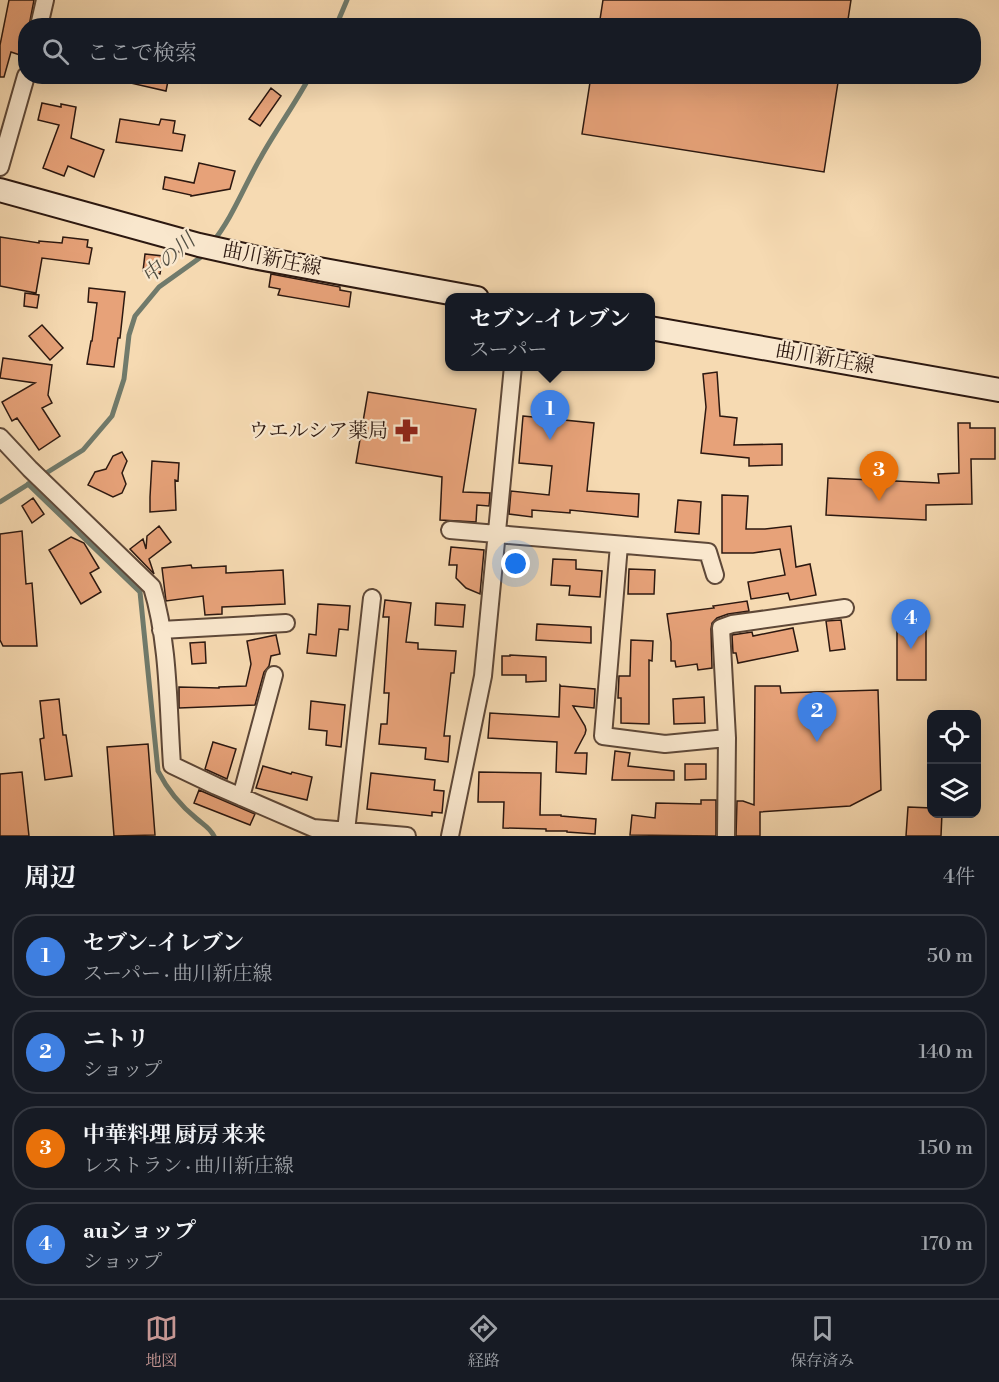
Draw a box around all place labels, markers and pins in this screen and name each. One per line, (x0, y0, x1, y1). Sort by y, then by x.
pin: 1 (530, 390, 570, 440)
pharmacy icon: ウエルシア薬局 (393, 418, 419, 444)
place label: ウエルシア薬局 (249, 419, 388, 444)
pin: 3 (860, 452, 898, 501)
pin: 4 (892, 600, 930, 649)
pin: 2 (798, 692, 836, 742)

